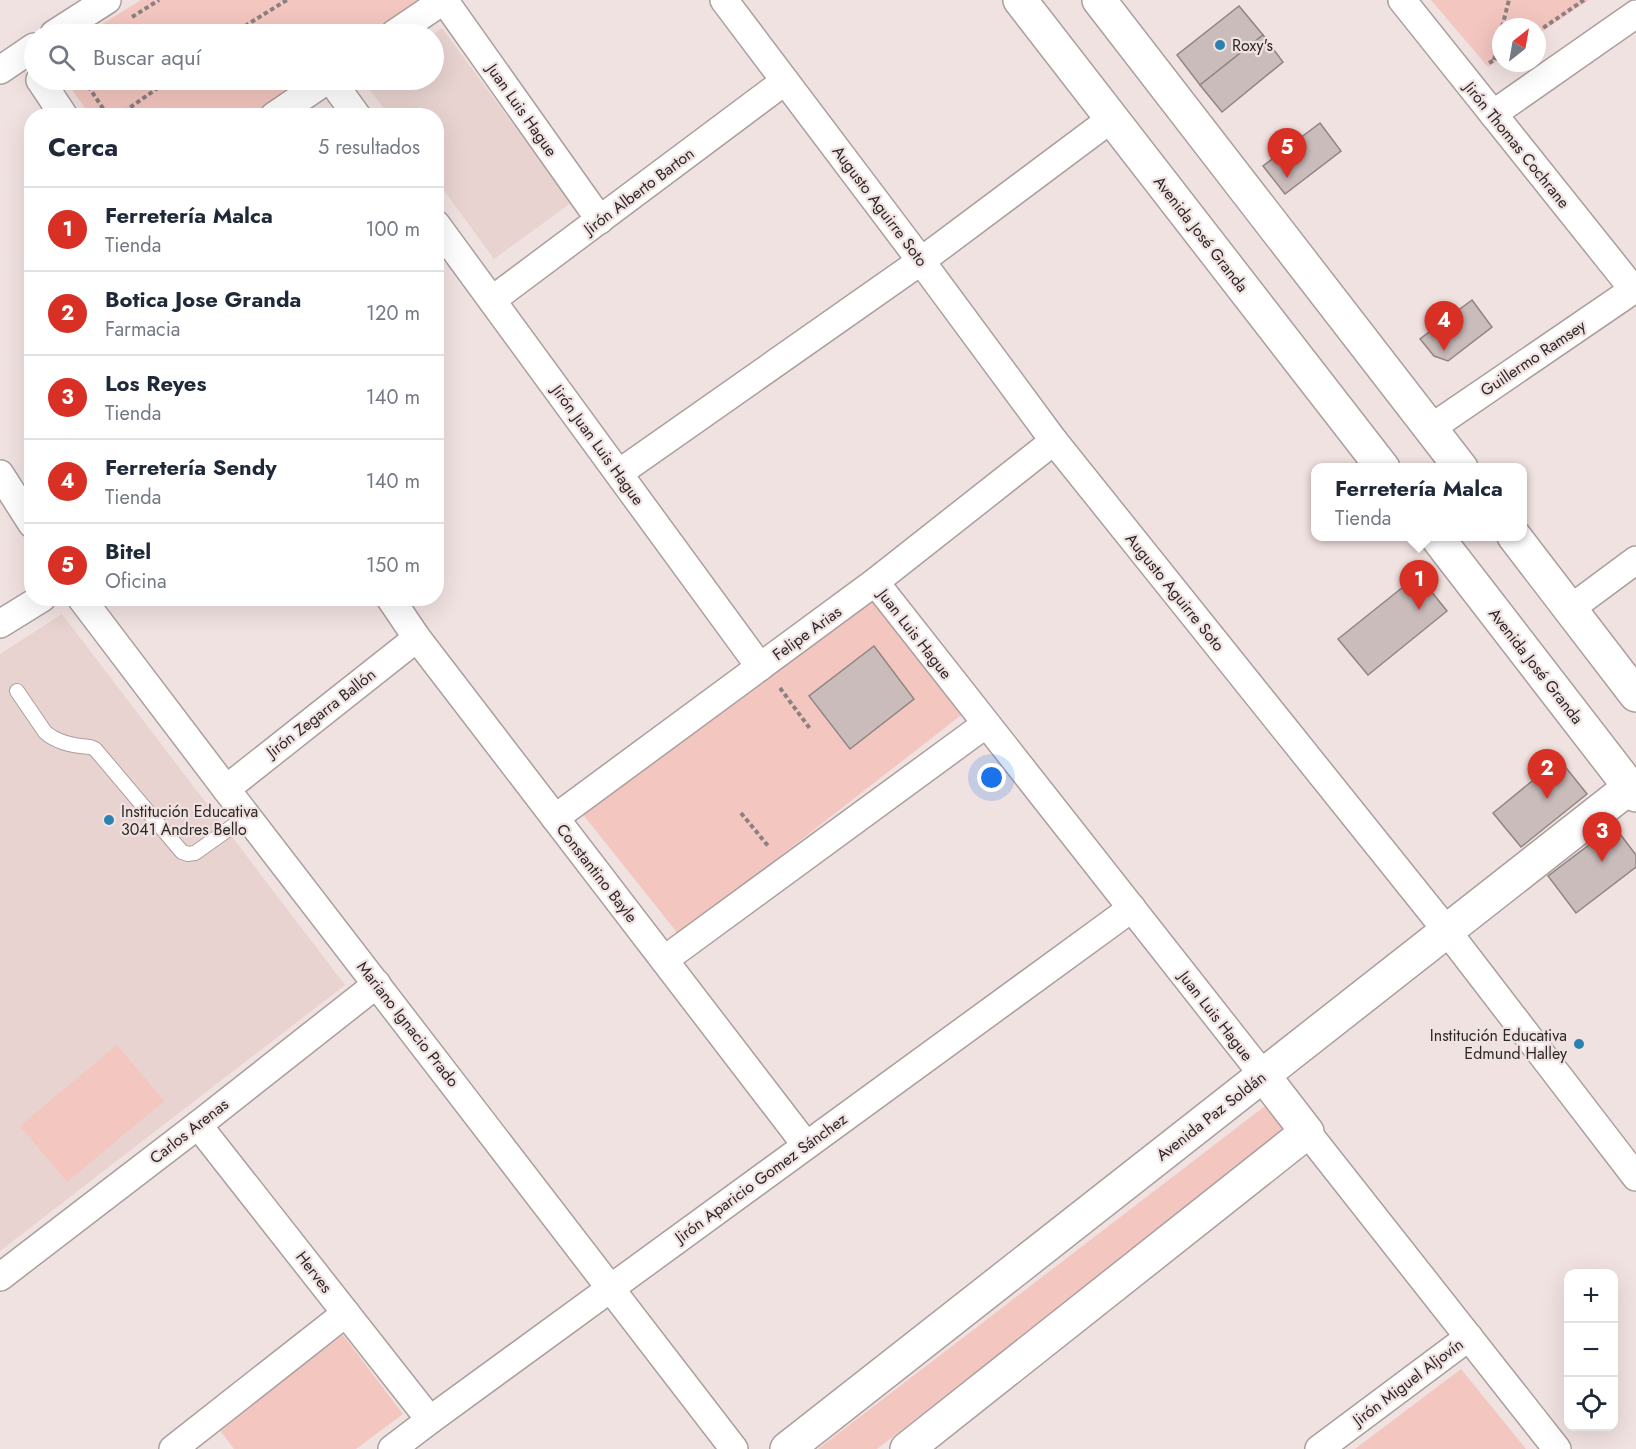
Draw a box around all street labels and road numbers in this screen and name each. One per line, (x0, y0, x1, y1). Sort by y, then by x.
street label: Juan Luis Hague (480, 57, 563, 161)
street label: Jirón Thomas Cochrane (1457, 75, 1575, 213)
street label: Augusto Aguirre Soto (827, 141, 933, 271)
street label: Jirón Alberto Barton (577, 142, 699, 241)
street label: Avenida José Granda (1148, 171, 1254, 297)
street label: Guillermo Ramsey (1476, 314, 1591, 402)
street label: Jirón Juan Luis Hague (545, 378, 650, 510)
street label: Augusto Aguirre Soto (1120, 528, 1230, 656)
street label: Juan Luis Hague (871, 583, 958, 684)
street label: Felipe Arias (768, 600, 846, 666)
street label: Avenida José Granda (1483, 603, 1589, 729)
street label: Jirón Zegarra Ballón (260, 663, 381, 764)
street label: Constantino Bayle (551, 819, 643, 927)
street label: Mariano Ignacio Prado (352, 956, 465, 1092)
street label: Juan Luis Hague (1172, 965, 1259, 1066)
street label: Avenida Paz Soldán (1151, 1066, 1271, 1166)
street label: Carlos Arenas (145, 1093, 233, 1169)
street label: Jirón Aparicio Gomez Sánchez (669, 1107, 852, 1250)
street label: Herves (290, 1246, 338, 1298)
street label: Jirón Miguel Aljovín (1346, 1333, 1468, 1432)

